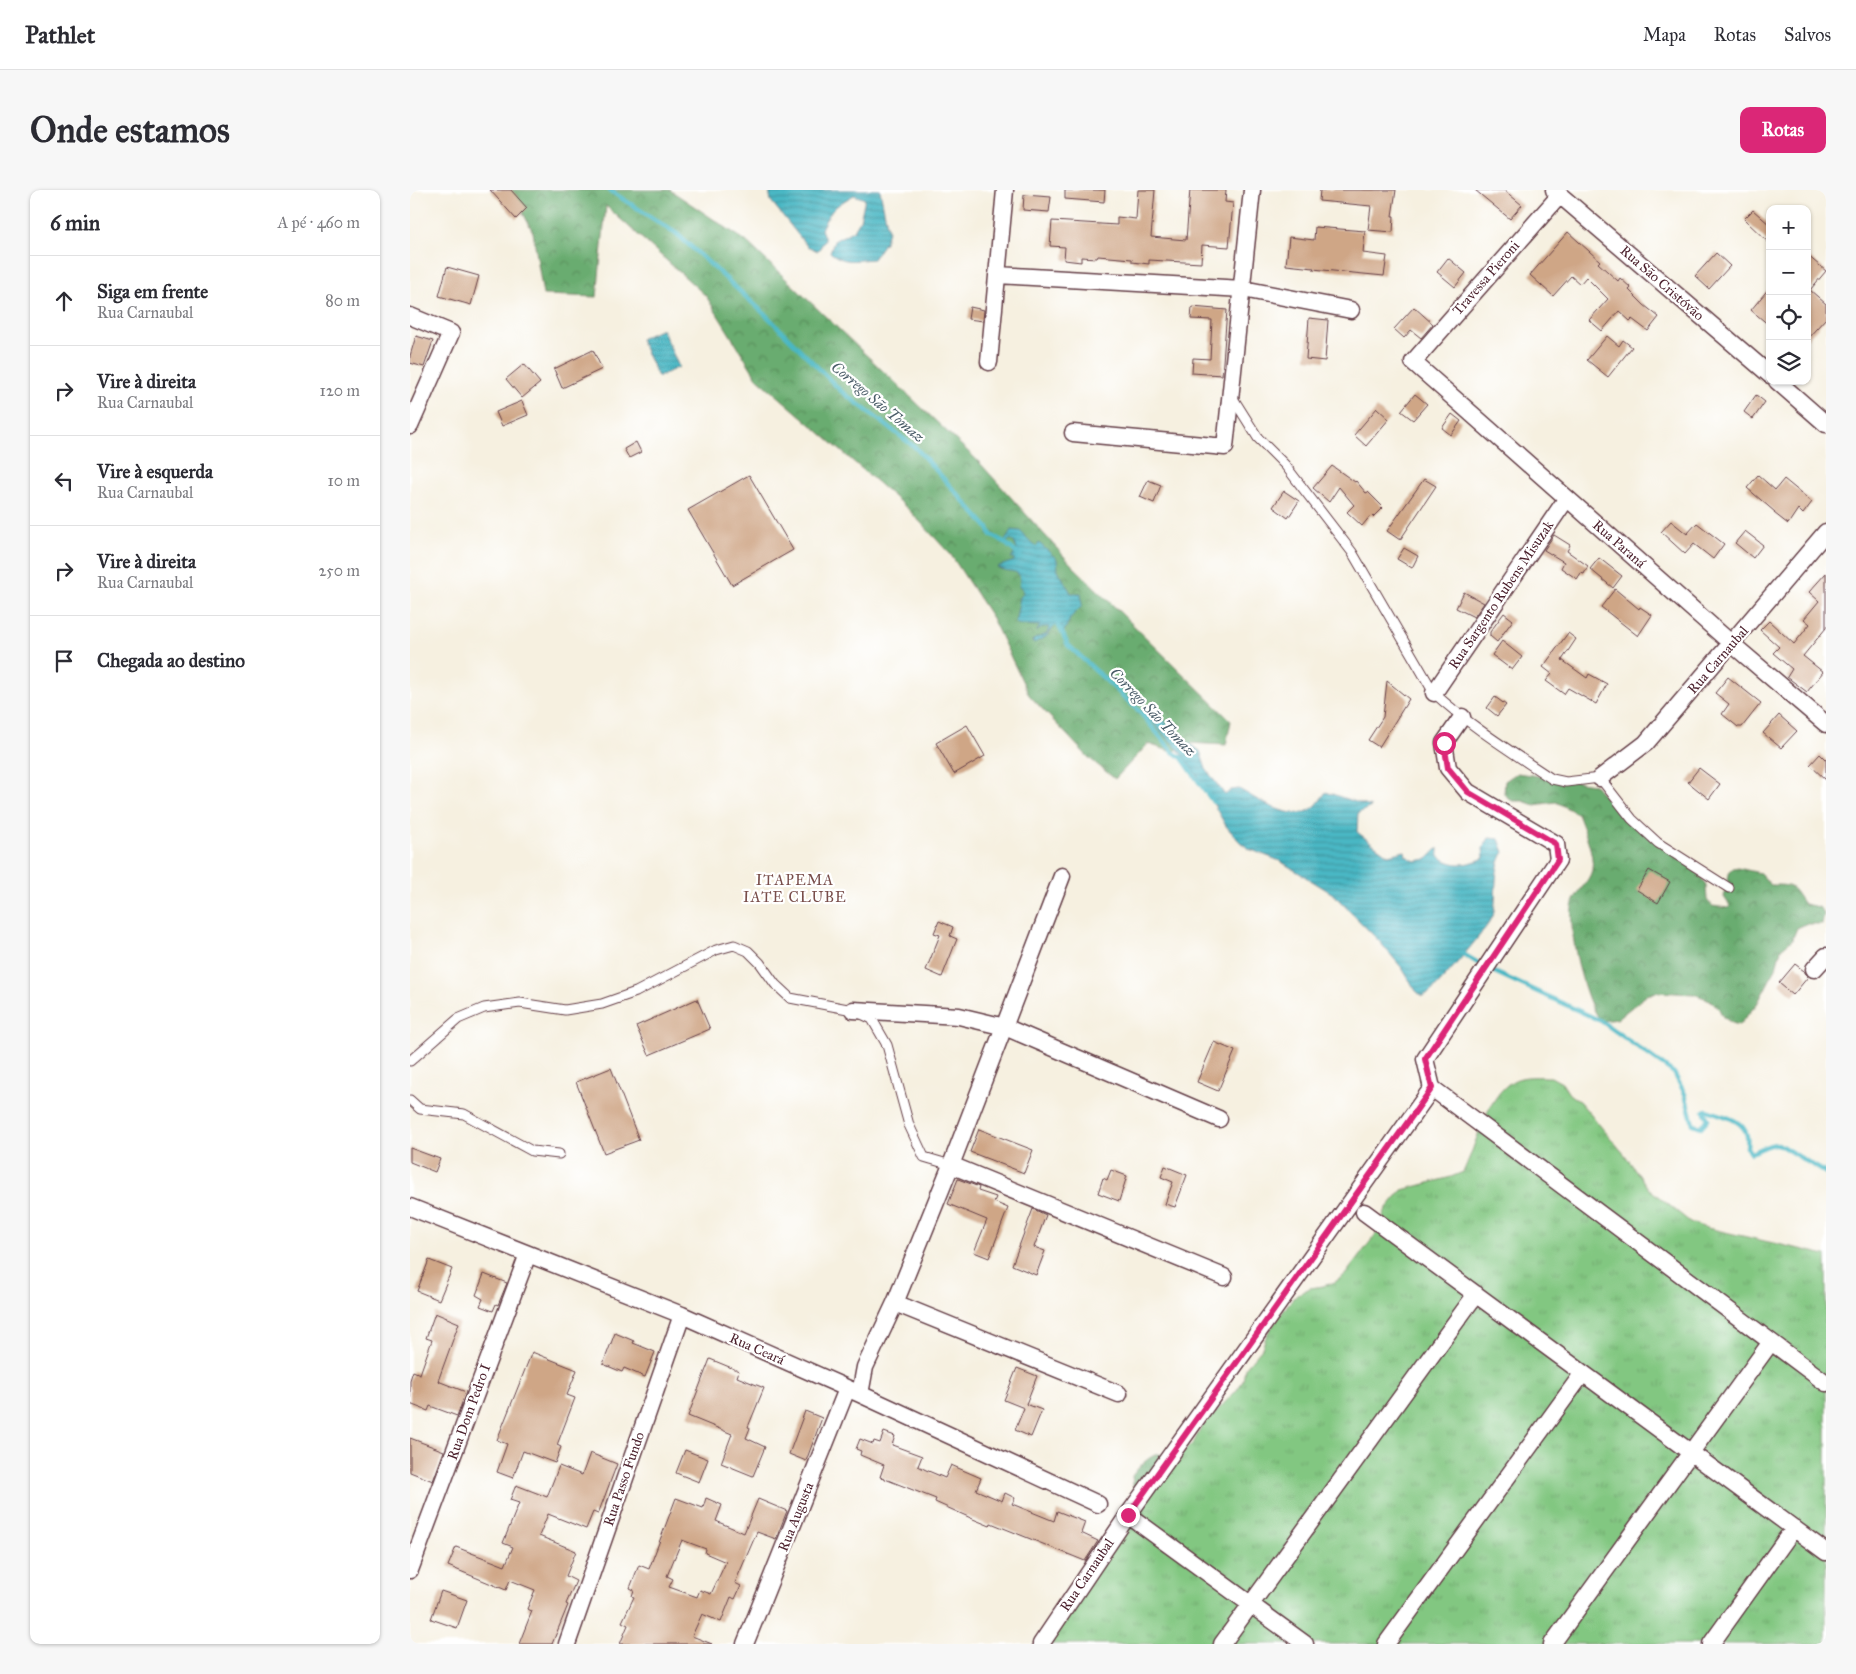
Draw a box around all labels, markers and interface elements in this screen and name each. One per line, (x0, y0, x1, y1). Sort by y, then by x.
text: Pathlet (25, 20, 95, 50)
text: Mapa (1643, 24, 1686, 46)
text: Rotas (1714, 24, 1756, 46)
text: Salvos (1784, 24, 1831, 46)
button: Rotas (1740, 107, 1826, 153)
text: Onde estamos (30, 109, 230, 152)
map controls (1766, 205, 1811, 385)
button: + (1766, 205, 1811, 250)
text: 6 min (50, 210, 100, 236)
text: A pé · 460 m (277, 213, 360, 232)
street label: Travessa Pieroni (1449, 237, 1523, 319)
street label: Rua São Cristóvão (1617, 242, 1707, 324)
button: − (1766, 250, 1811, 295)
text: Siga em frente (97, 280, 208, 303)
icon: ahead (50, 287, 78, 315)
text: 80 m (325, 291, 360, 310)
button: locate (1766, 295, 1811, 340)
text: Rua Carnaubal (97, 303, 193, 322)
button: layers (1766, 340, 1811, 385)
water label: Corrego São Tomaz (828, 358, 928, 446)
text: Vire à direita (97, 370, 196, 393)
icon: right (50, 377, 78, 405)
text: 120 m (320, 381, 360, 400)
text: Rua Carnaubal (97, 393, 193, 412)
text: Vire à esquerda (97, 460, 213, 483)
icon: left (50, 467, 78, 495)
text: 10 m (328, 471, 360, 490)
text: Rua Carnaubal (97, 483, 193, 502)
street label: Rua Paraná (1589, 516, 1649, 572)
street label: Rua Sargento Rubens Misuzak (1445, 517, 1557, 673)
text: Vire à direita (97, 550, 196, 573)
icon: right (50, 557, 78, 585)
text: 250 m (319, 561, 360, 580)
text: Rua Carnaubal (97, 573, 193, 592)
street label: Rua Carnaubal (1684, 622, 1752, 697)
icon: arrive (50, 647, 78, 675)
text: Chegada ao destino (97, 649, 245, 672)
water label: Corrego São Tomaz (1106, 664, 1200, 760)
route start (1433, 732, 1456, 755)
district label: ITAPEMA IATE CLUBE (743, 871, 847, 906)
street label: Rua Ceará (727, 1329, 787, 1369)
street label: Rua Dom Pedro I (444, 1362, 494, 1462)
street label: Rua Passo Fundo (600, 1430, 648, 1528)
street label: Rua Augusta (774, 1480, 818, 1554)
route end (1117, 1504, 1140, 1527)
street label: Rua Carnaubal (1056, 1535, 1118, 1615)

